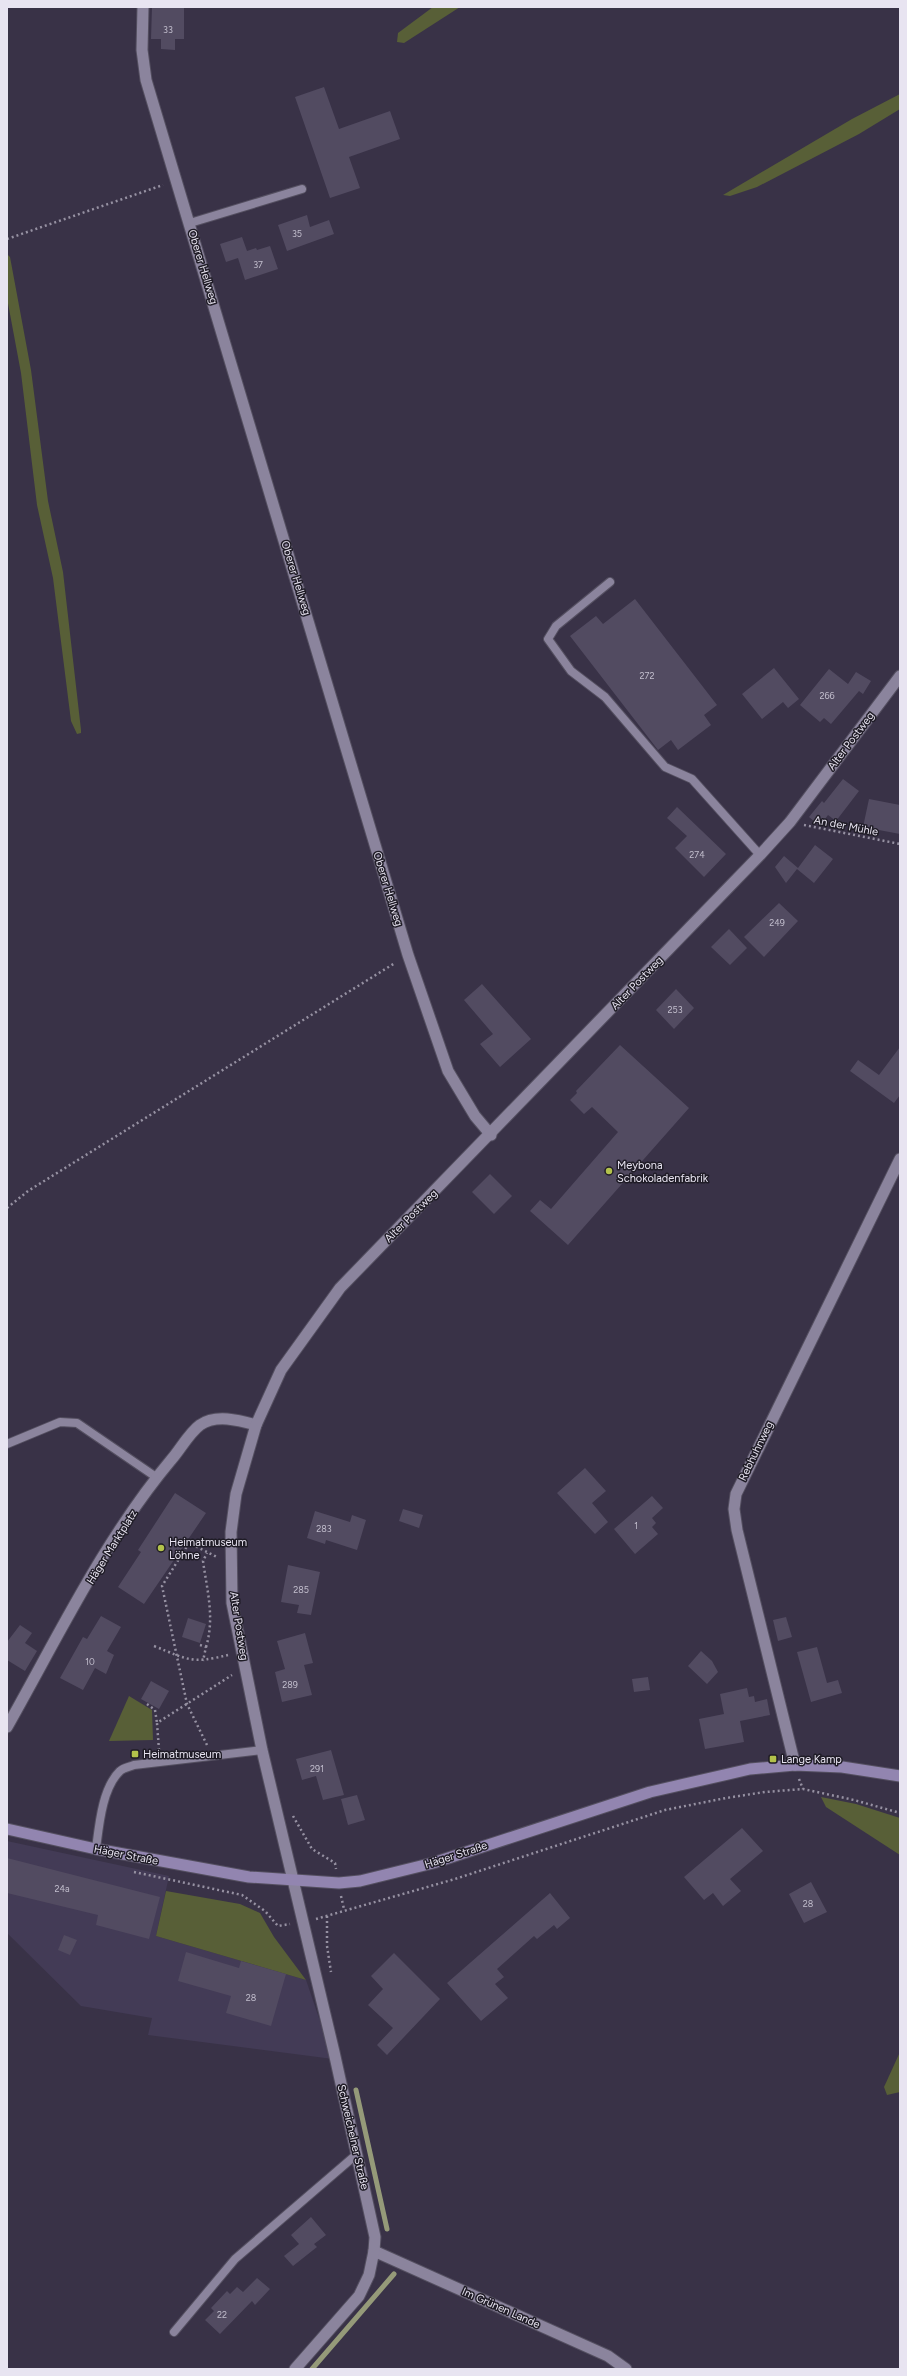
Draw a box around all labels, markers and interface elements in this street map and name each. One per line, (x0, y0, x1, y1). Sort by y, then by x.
house number: 33 (163, 24, 173, 35)
street label: Oberer Hellweg (185, 228, 221, 306)
house number: 35 (292, 228, 302, 239)
house number: 37 (253, 259, 263, 270)
street label: Oberer Hellweg (278, 539, 314, 617)
house number: 272 (640, 670, 654, 681)
house number: 266 (819, 690, 835, 701)
street label: Alter Postweg (825, 709, 877, 773)
street label: An der Mühle (813, 813, 879, 839)
house number: 274 (689, 849, 705, 860)
street label: Oberer Hellweg (370, 850, 406, 928)
house number: 249 (769, 917, 785, 928)
street label: Alter Postweg (608, 954, 666, 1012)
house number: 253 (667, 1004, 683, 1015)
place label: Meybona Schokoladenfabrik (617, 1159, 709, 1185)
marker: Meybona Schokoladenfabrik (604, 1166, 614, 1176)
street label: Alter Postweg (382, 1187, 440, 1245)
street label: Rebhuhnweg (736, 1419, 776, 1483)
street label: Häger Marktplatz (84, 1508, 140, 1586)
house number: 1 (634, 1520, 638, 1531)
house number: 283 (316, 1523, 332, 1534)
place label: Heimatmuseum Löhne (169, 1536, 247, 1562)
marker: Heimatmuseum Löhne (156, 1543, 166, 1553)
house number: 285 (293, 1584, 309, 1595)
street label: Alter Postweg (227, 1591, 251, 1661)
house number: 10 (85, 1656, 95, 1667)
house number: 289 (282, 1679, 298, 1690)
place label: Heimatmuseum (143, 1748, 221, 1761)
marker: Heimatmuseum (130, 1749, 140, 1759)
place label: Lange Kamp (781, 1753, 842, 1766)
marker: Lange Kamp (768, 1754, 778, 1764)
house number: 291 (310, 1763, 324, 1774)
street label: Häger Straße (423, 1839, 489, 1871)
street label: Häger Straße (93, 1842, 159, 1868)
house number: 24a (54, 1883, 70, 1894)
house number: 28 (803, 1898, 814, 1909)
house number: 28 (246, 1992, 257, 2003)
street label: Schweichelner Straße (335, 2083, 371, 2191)
street label: Im Grünen Lande (460, 2285, 542, 2331)
house number: 22 (217, 2309, 227, 2320)

